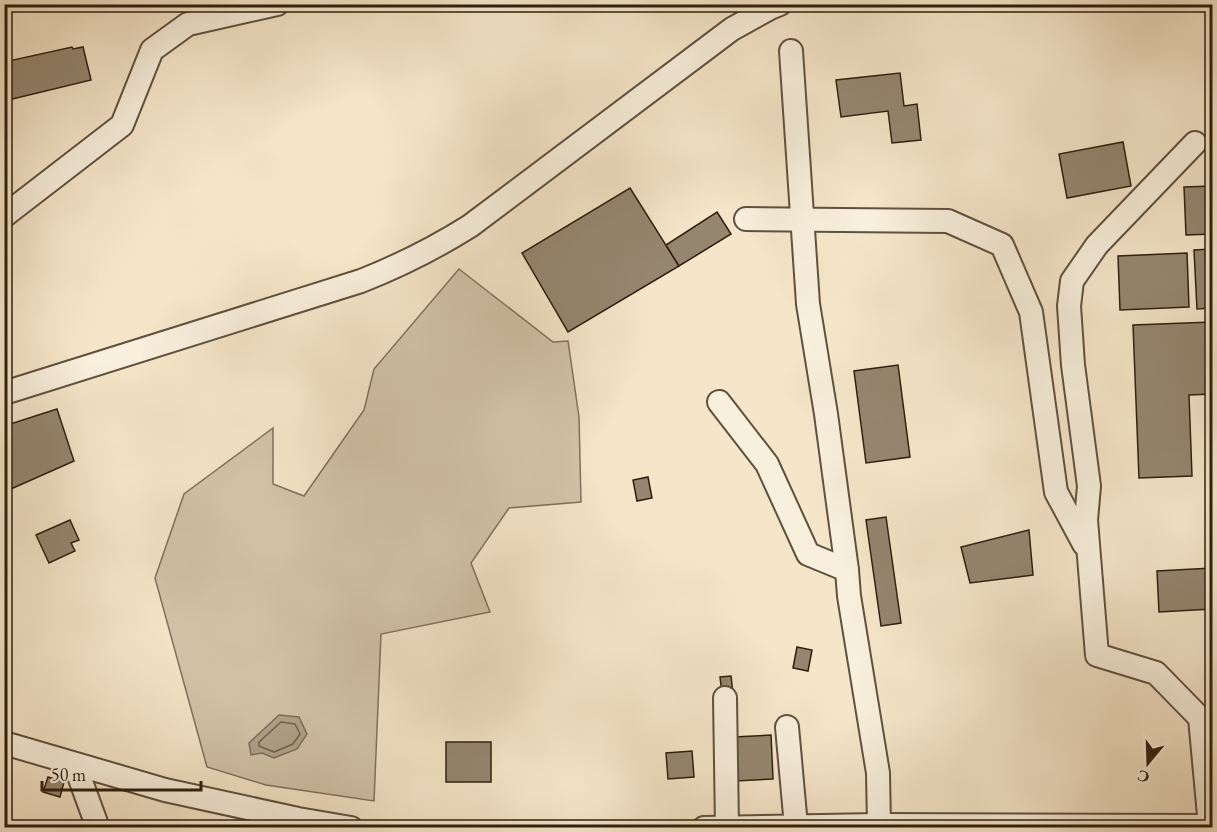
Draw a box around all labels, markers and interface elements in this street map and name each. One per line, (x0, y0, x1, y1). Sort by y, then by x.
north arrow (1118, 733, 1178, 793)
scale bar (42, 754, 201, 792)
text: 50 m (51, 763, 86, 786)
text: С (1134, 765, 1152, 788)

